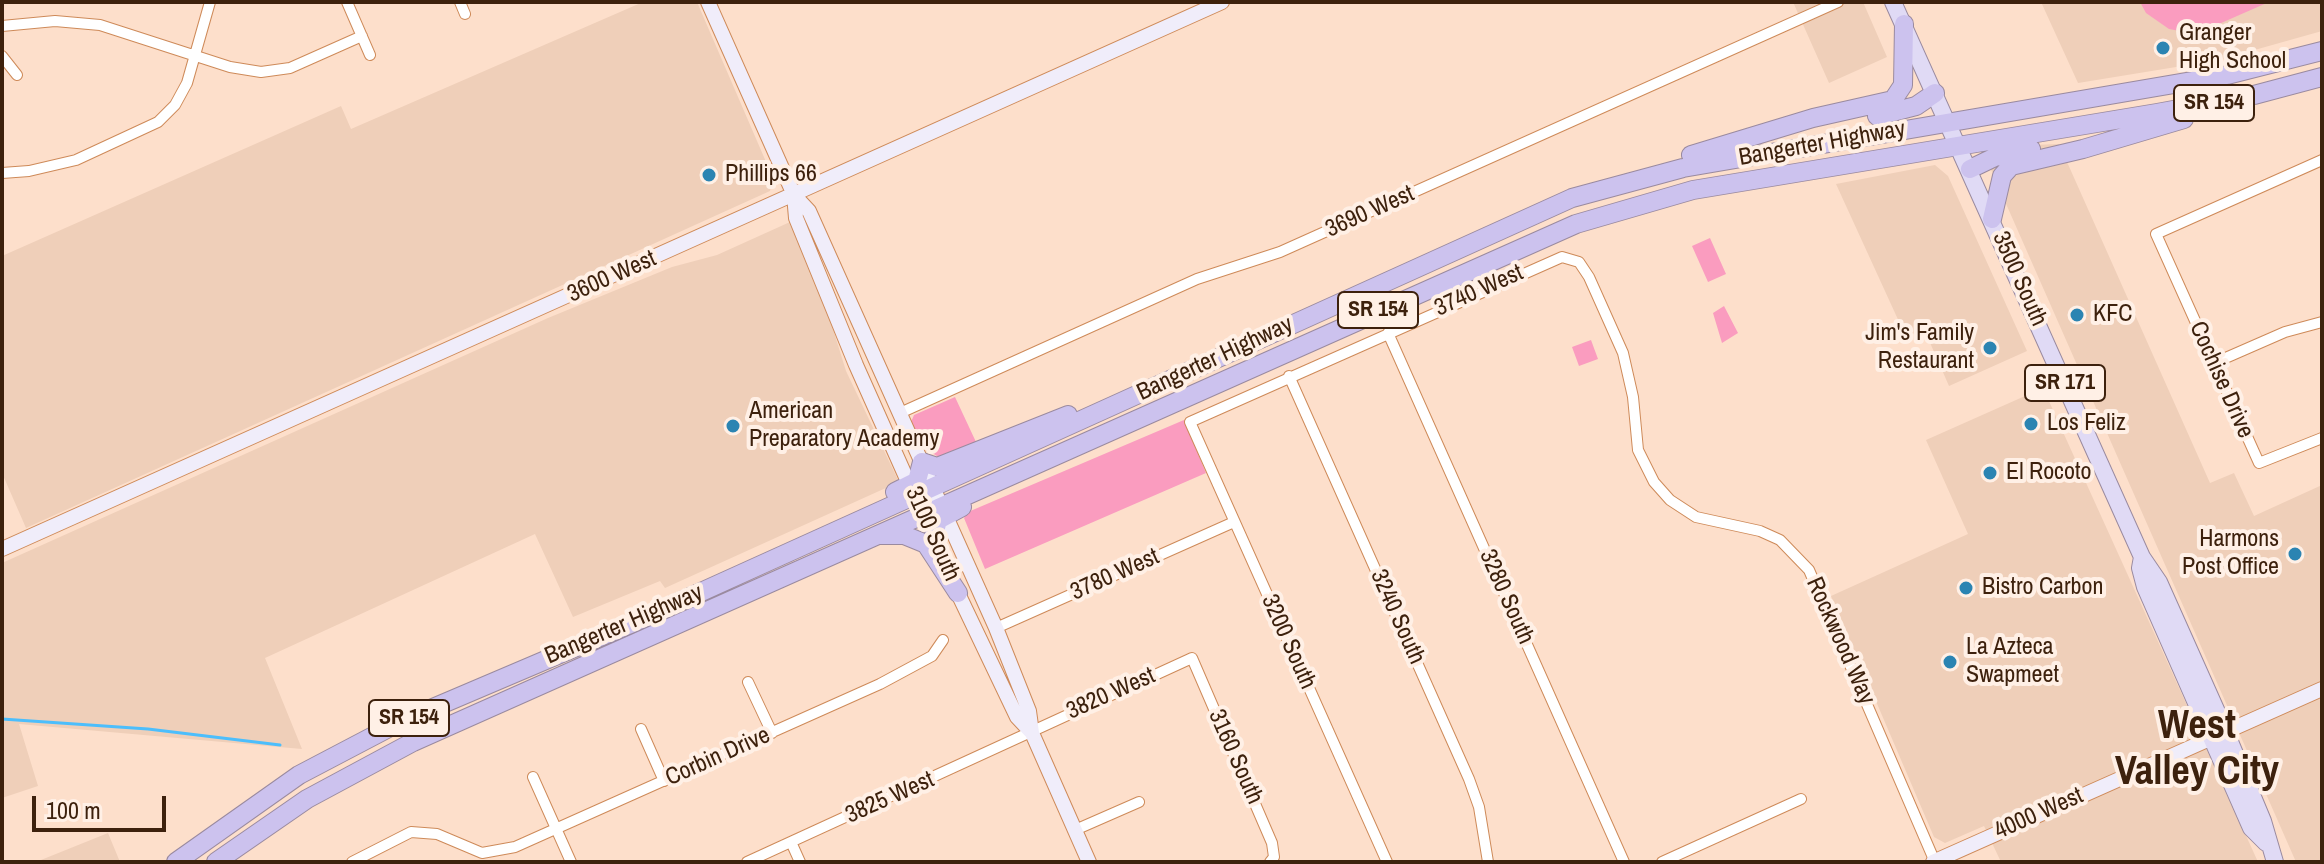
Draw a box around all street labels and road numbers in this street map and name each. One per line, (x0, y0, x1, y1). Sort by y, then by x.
road number: SR 154 (2174, 85, 2254, 121)
street label: Bangerter Highway (1737, 115, 1907, 173)
street label: 3690 West (1321, 180, 1419, 244)
street label: 3500 South (1985, 227, 2053, 331)
street label: 3600 West (563, 245, 661, 309)
street label: 3740 West (1430, 259, 1528, 323)
road number: SR 154 (1338, 292, 1418, 328)
street label: Bangerter Highway (1133, 310, 1297, 408)
street label: Cochise Drive (2182, 317, 2260, 443)
road number: SR 171 (2025, 365, 2105, 401)
street label: 3100 South (898, 482, 966, 586)
street label: 3780 West (1066, 543, 1164, 607)
street label: 3280 South (1472, 545, 1540, 649)
street label: 3240 South (1363, 565, 1431, 669)
street label: Rockwood Way (1799, 573, 1881, 709)
street label: Bangerter Highway (541, 579, 707, 671)
street label: 3200 South (1254, 590, 1322, 694)
street label: 3820 West (1062, 662, 1160, 726)
road number: SR 154 (369, 700, 449, 736)
street label: 3160 South (1201, 705, 1269, 809)
street label: Corbin Drive (661, 721, 775, 793)
street label: 3825 West (841, 766, 939, 830)
street label: 4000 West (1990, 782, 2088, 846)

